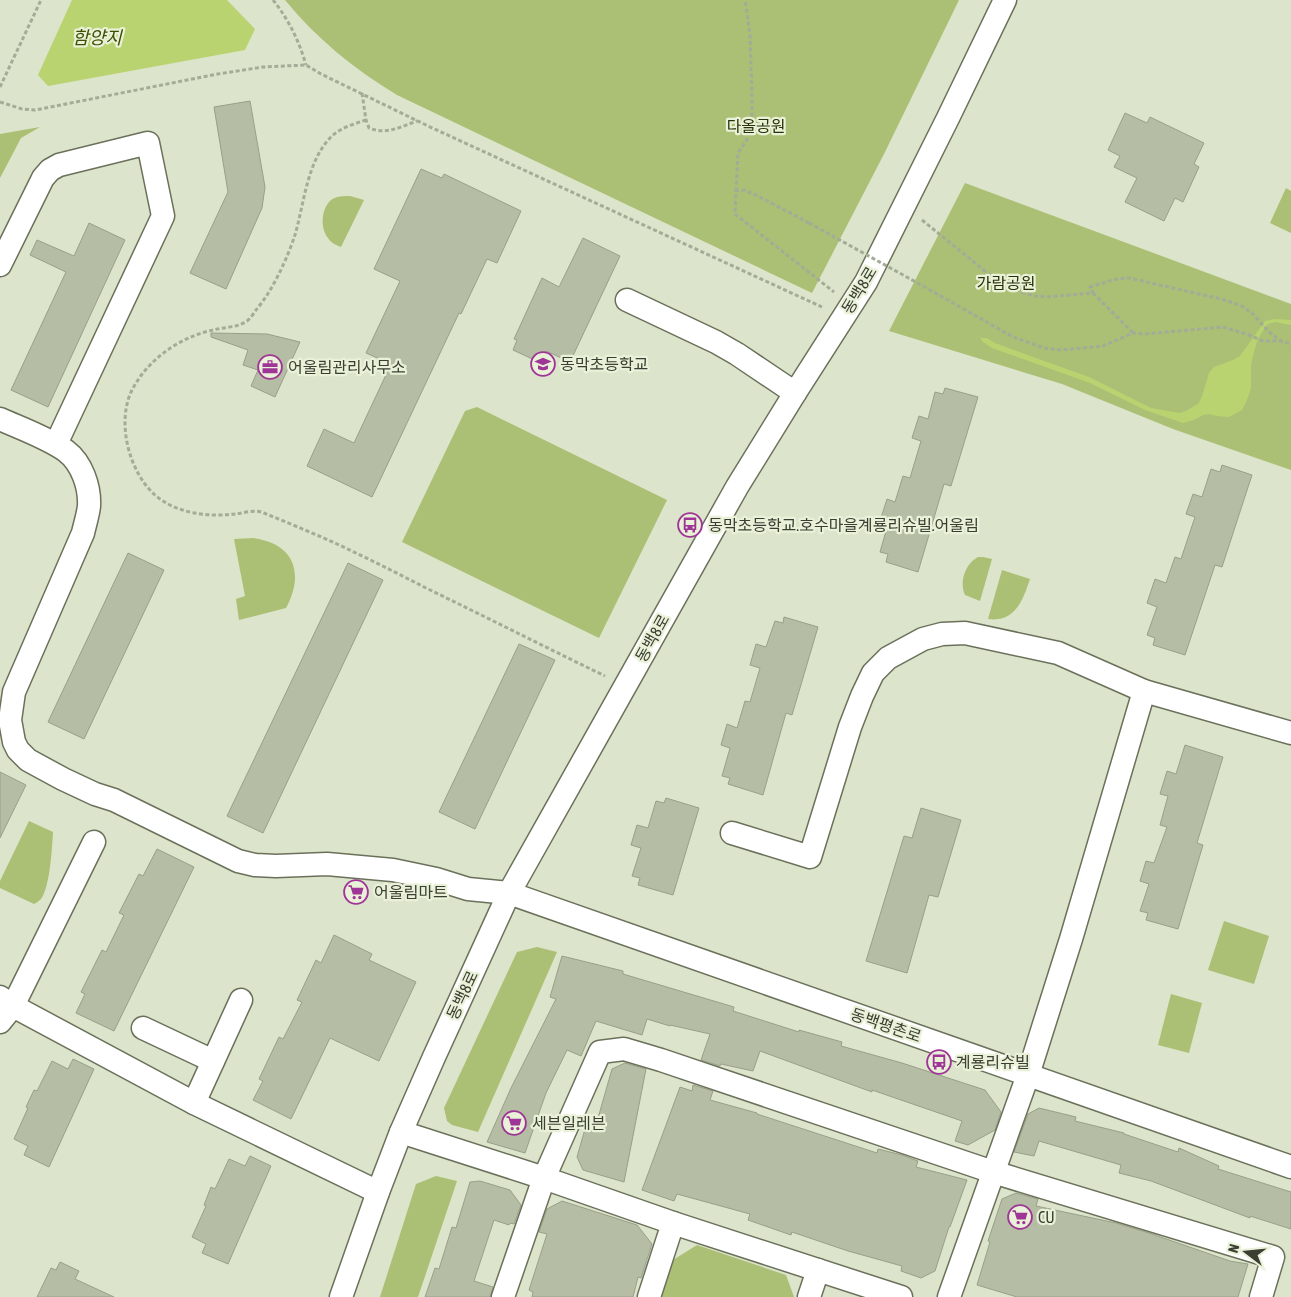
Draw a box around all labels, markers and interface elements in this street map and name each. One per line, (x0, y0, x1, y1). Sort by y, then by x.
water label: 함양지 (72, 27, 123, 48)
park label: 다올공원 (727, 117, 785, 135)
street label: 동백8로 (838, 263, 880, 317)
park label: 가람공원 (977, 274, 1035, 292)
school or university icon: 동막초등학교 (530, 351, 556, 377)
office icon: 어울림관리사무소 (257, 354, 283, 380)
place label: 동막초등학교 (560, 355, 648, 373)
place label: 어울림관리사무소 (288, 358, 406, 376)
bus stop icon: 동막초등학교.호수마을계룡리슈빌.어울림 (677, 512, 703, 538)
place label: 동막초등학교.호수마을계룡리슈빌.어울림 (708, 516, 979, 534)
street label: 동백8로 (632, 611, 673, 665)
supermarket icon: 어울림마트 (343, 879, 369, 905)
place label: 어울림마트 (374, 883, 448, 901)
street label: 동백8로 (443, 968, 481, 1022)
street label: 동백평촌로 (848, 1005, 924, 1046)
bus stop icon: 계룡리슈빌 (926, 1049, 952, 1075)
place label: 계룡리슈빌 (956, 1053, 1030, 1071)
supermarket icon: 세븐일레븐 (501, 1110, 527, 1136)
place label: 세븐일레븐 (532, 1114, 606, 1132)
supermarket icon: CU (1007, 1204, 1033, 1230)
place label: CU (1038, 1208, 1055, 1226)
north arrow (1221, 1227, 1271, 1277)
text: N (1225, 1242, 1242, 1255)

